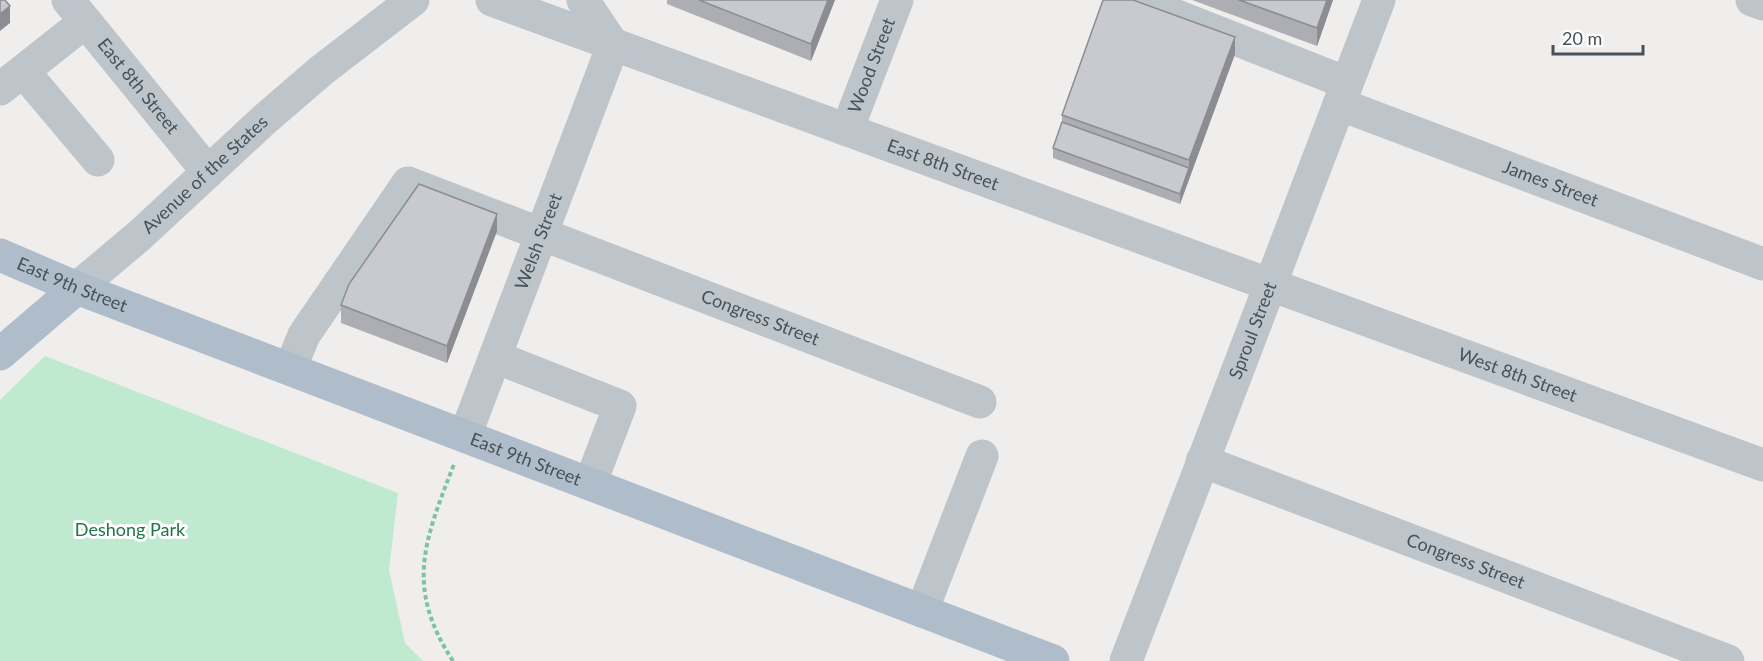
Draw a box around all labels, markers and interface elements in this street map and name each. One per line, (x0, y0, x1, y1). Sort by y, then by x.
street label: Wood Street (843, 14, 899, 116)
scale bar (1553, 18, 1643, 56)
text: 20 m (1562, 27, 1602, 49)
street label: East 8th Street (93, 33, 185, 138)
street label: Avenue of the States (137, 110, 272, 238)
street label: East 8th Street (884, 134, 1002, 195)
street label: James Street (1500, 155, 1602, 211)
street label: Welsh Street (509, 189, 566, 292)
street label: East 9th Street (14, 252, 131, 316)
street label: Sproul Street (1223, 278, 1281, 382)
street label: Congress Street (698, 284, 823, 350)
street label: West 8th Street (1455, 342, 1581, 406)
street label: East 9th Street (467, 427, 585, 490)
park label: Deshong Park (75, 518, 186, 540)
street label: Congress Street (1404, 528, 1529, 593)

